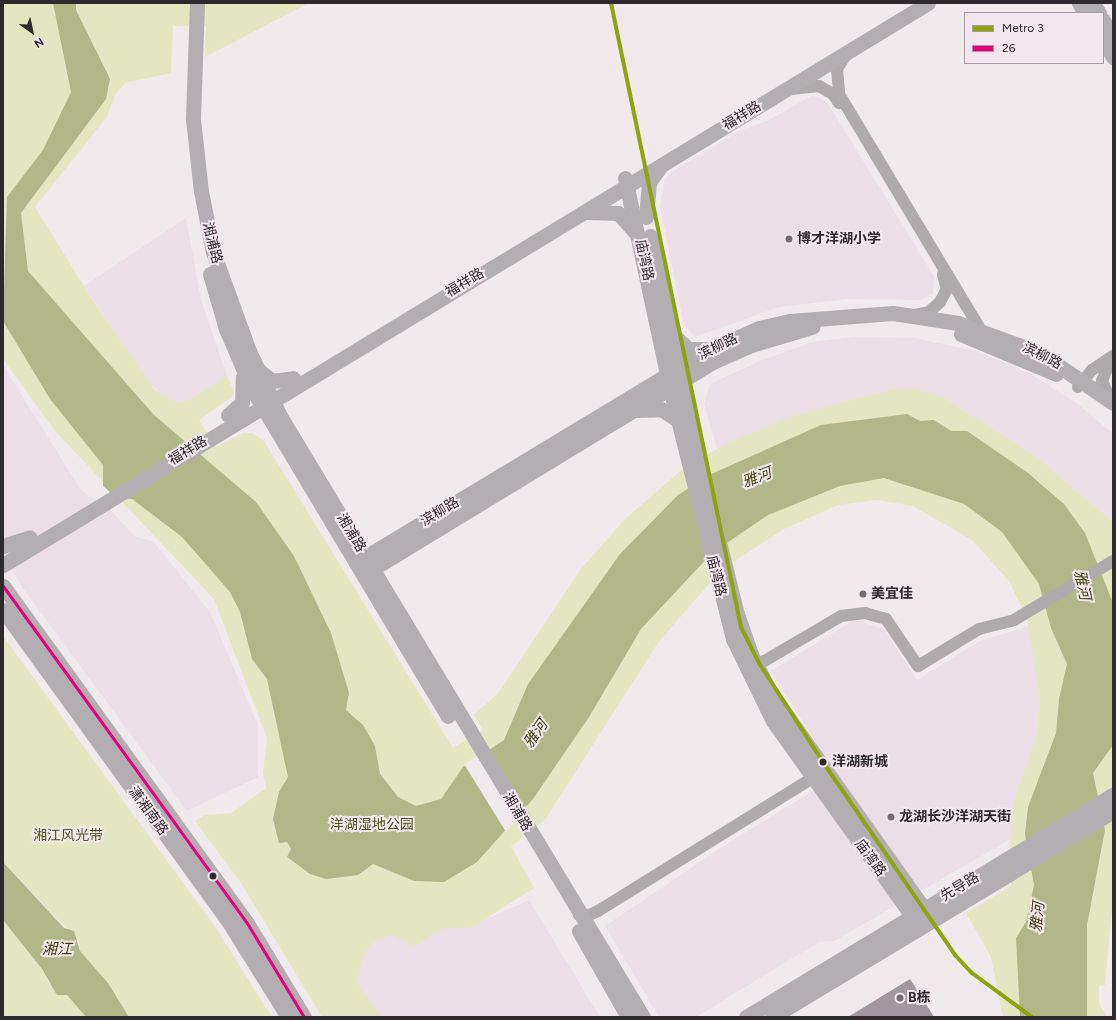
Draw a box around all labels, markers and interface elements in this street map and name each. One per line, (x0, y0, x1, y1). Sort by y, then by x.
north arrow (12, 12, 52, 52)
legend (964, 12, 1104, 64)
text: Metro 3 (1002, 21, 1044, 35)
text: N (32, 35, 46, 50)
text: 26 (1002, 41, 1016, 55)
street label: 福祥路 (720, 98, 764, 134)
street label: 湘浦路 (199, 221, 225, 265)
place label: 博才洋湖小学 (797, 231, 881, 247)
marker: 博才洋湖小学 (784, 234, 794, 244)
street label: 庙湾路 (631, 238, 657, 282)
street label: 福祥路 (443, 265, 487, 301)
street label: 滨柳路 (695, 330, 741, 364)
street label: 滨柳路 (1019, 339, 1065, 373)
street label: 福祥路 (166, 433, 210, 469)
water label: 雅河 (740, 464, 774, 492)
street label: 滨柳路 (418, 494, 462, 530)
street label: 湘浦路 (333, 511, 369, 555)
street label: 庙湾路 (703, 554, 729, 598)
water label: 雅河 (1070, 568, 1094, 602)
place label: 美宜佳 (871, 586, 913, 602)
marker: 美宜佳 (858, 589, 868, 599)
water label: 雅河 (520, 717, 552, 751)
place label: 洋湖新城 (832, 754, 888, 770)
marker: 洋湖新城 (817, 756, 829, 768)
street label: 潇湘南路 (125, 783, 171, 839)
street label: 湘浦路 (499, 790, 535, 834)
place label: 龙湖长沙洋湖天街 (899, 809, 1011, 825)
marker: 龙湖长沙洋湖天街 (886, 812, 896, 822)
park label: 洋湖湿地公园 (330, 817, 414, 833)
park label: 湘江风光带 (33, 828, 103, 844)
street label: 庙湾路 (851, 836, 889, 880)
street label: 先导路 (938, 869, 982, 905)
unlabelled marker (208, 871, 218, 881)
water label: 雅河 (1027, 901, 1049, 933)
water label: 湘江 (42, 941, 72, 959)
place label: B栋 (908, 990, 931, 1006)
marker: B栋 (895, 993, 905, 1003)

